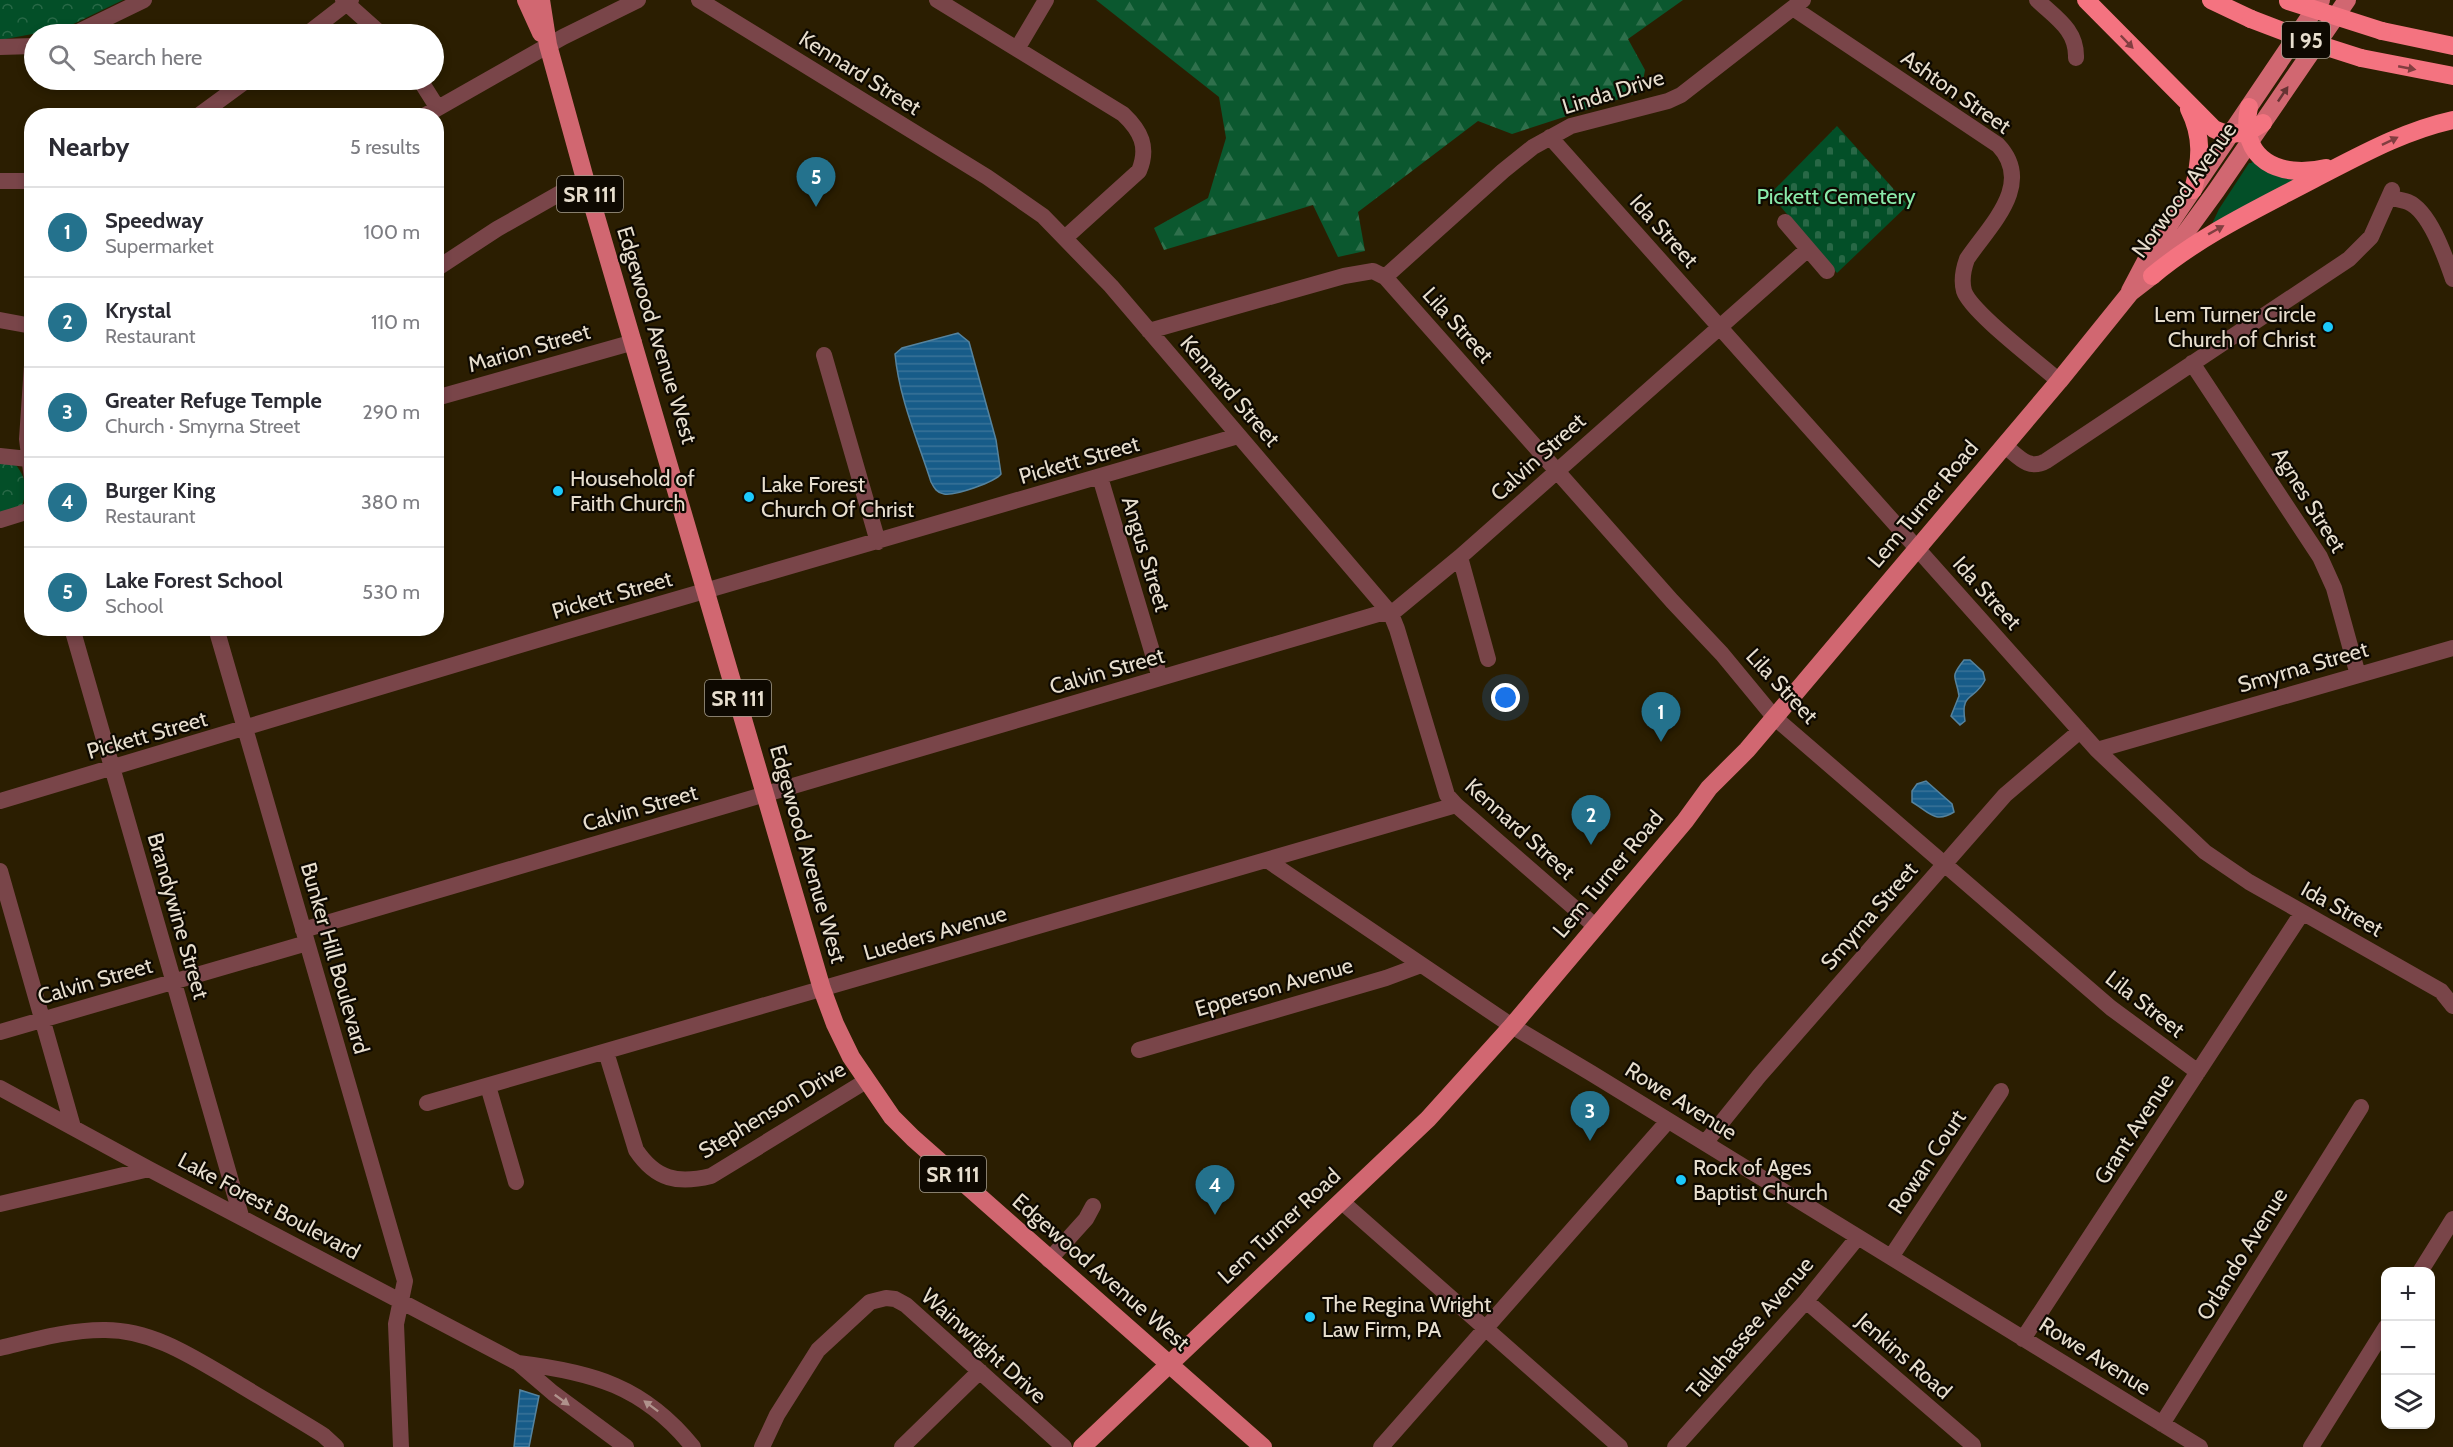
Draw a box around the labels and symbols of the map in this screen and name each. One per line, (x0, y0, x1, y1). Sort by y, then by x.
road number: I 95 (2282, 22, 2330, 58)
street label: Kennard Street (794, 25, 926, 121)
one-way arrow (2120, 34, 2134, 48)
street label: Ashton Street (1896, 44, 2016, 140)
street label: Linda Drive (1559, 64, 1667, 120)
one-way arrow (2398, 64, 2417, 73)
one-way arrow (2277, 86, 2288, 103)
street label: Norwood Avenue (2126, 117, 2242, 263)
one-way arrow (2381, 136, 2399, 146)
pin: 5 (796, 158, 836, 207)
road number: SR 111 (557, 176, 623, 212)
park label: Pickett Cemetery (1756, 183, 1916, 210)
street label: Ida Street (1624, 189, 1704, 274)
street label: Edgewood Avenue West (611, 223, 703, 448)
one-way arrow (2208, 225, 2225, 235)
street label: Lila Street (1417, 281, 1500, 369)
place label: Lem Turner Circle Church of Christ (2154, 301, 2317, 353)
street label: Marion Street (465, 318, 594, 378)
marker: Lem Turner Circle Church of Christ (2321, 320, 2335, 334)
street label: Kennard Street (1174, 330, 1286, 453)
street label: Calvin Street (1485, 407, 1591, 507)
street label: Pickett Street (1016, 430, 1143, 490)
street label: Lem Turner Road (1862, 435, 1984, 573)
street label: Agnes Street (2266, 443, 2352, 558)
place label: Household of Faith Church (570, 465, 695, 517)
place label: Lake Forest Church Of Christ (761, 471, 915, 523)
marker: Household of Faith Church (551, 484, 565, 498)
marker: Lake Forest Church Of Christ (742, 490, 756, 504)
street label: Angus Street (1116, 493, 1176, 615)
street label: Ida Street (1947, 551, 2027, 636)
street label: Pickett Street (549, 565, 676, 625)
street label: Smyrna Street (2235, 635, 2372, 698)
street label: Calvin Street (1046, 642, 1168, 700)
street label: Lila Street (1740, 643, 1824, 730)
road number: SR 111 (705, 680, 771, 716)
your location (1491, 683, 1520, 712)
pin: 1 (1642, 692, 1680, 742)
street label: Pickett Street (84, 705, 211, 765)
street label: Edgewood Avenue West (764, 742, 852, 967)
street label: Kennard Street (1460, 773, 1581, 886)
street label: Calvin Street (579, 779, 701, 837)
pin: 2 (1572, 796, 1610, 845)
street label: Lem Turner Road (1547, 805, 1669, 943)
street label: Brandywine Street (141, 830, 215, 1003)
street label: Smyrna Street (1815, 856, 1924, 975)
street label: Bunker Hill Boulevard (295, 859, 375, 1057)
street label: Ida Street (2296, 875, 2388, 943)
street label: Lueders Avenue (860, 900, 1010, 966)
street label: Calvin Street (34, 952, 156, 1010)
street label: Epperson Avenue (1192, 952, 1356, 1022)
street label: Lila Street (2100, 965, 2190, 1044)
street label: Stephenson Drive (694, 1056, 850, 1164)
street label: Rowe Avenue (1620, 1056, 1742, 1146)
street label: Grant Avenue (2088, 1069, 2180, 1189)
pin: 3 (1570, 1092, 1610, 1141)
street label: Rowan Court (1882, 1104, 1972, 1219)
street label: Lake Forest Boulevard (173, 1147, 365, 1265)
place label: Rock of Ages Baptist Church (1693, 1154, 1828, 1206)
road number: SR 111 (920, 1156, 986, 1192)
street label: Lem Turner Road (1212, 1162, 1346, 1290)
pin: 4 (1196, 1166, 1234, 1215)
marker: Rock of Ages Baptist Church (1674, 1173, 1688, 1187)
street label: Orlando Avenue (2191, 1183, 2293, 1325)
street label: Edgewood Avenue West (1007, 1188, 1196, 1357)
street label: Tallahassee Avenue (1681, 1251, 1819, 1405)
street label: Wainwright Drive (916, 1283, 1052, 1409)
place label: The Regina Wright Law Firm, PA (1322, 1291, 1492, 1343)
street label: Jenkins Road (1850, 1307, 1957, 1405)
marker: The Regina Wright Law Firm, PA (1303, 1310, 1317, 1324)
street label: Rowe Avenue (2034, 1311, 2156, 1401)
one-way arrow (555, 1394, 570, 1406)
one-way arrow (643, 1400, 659, 1412)

